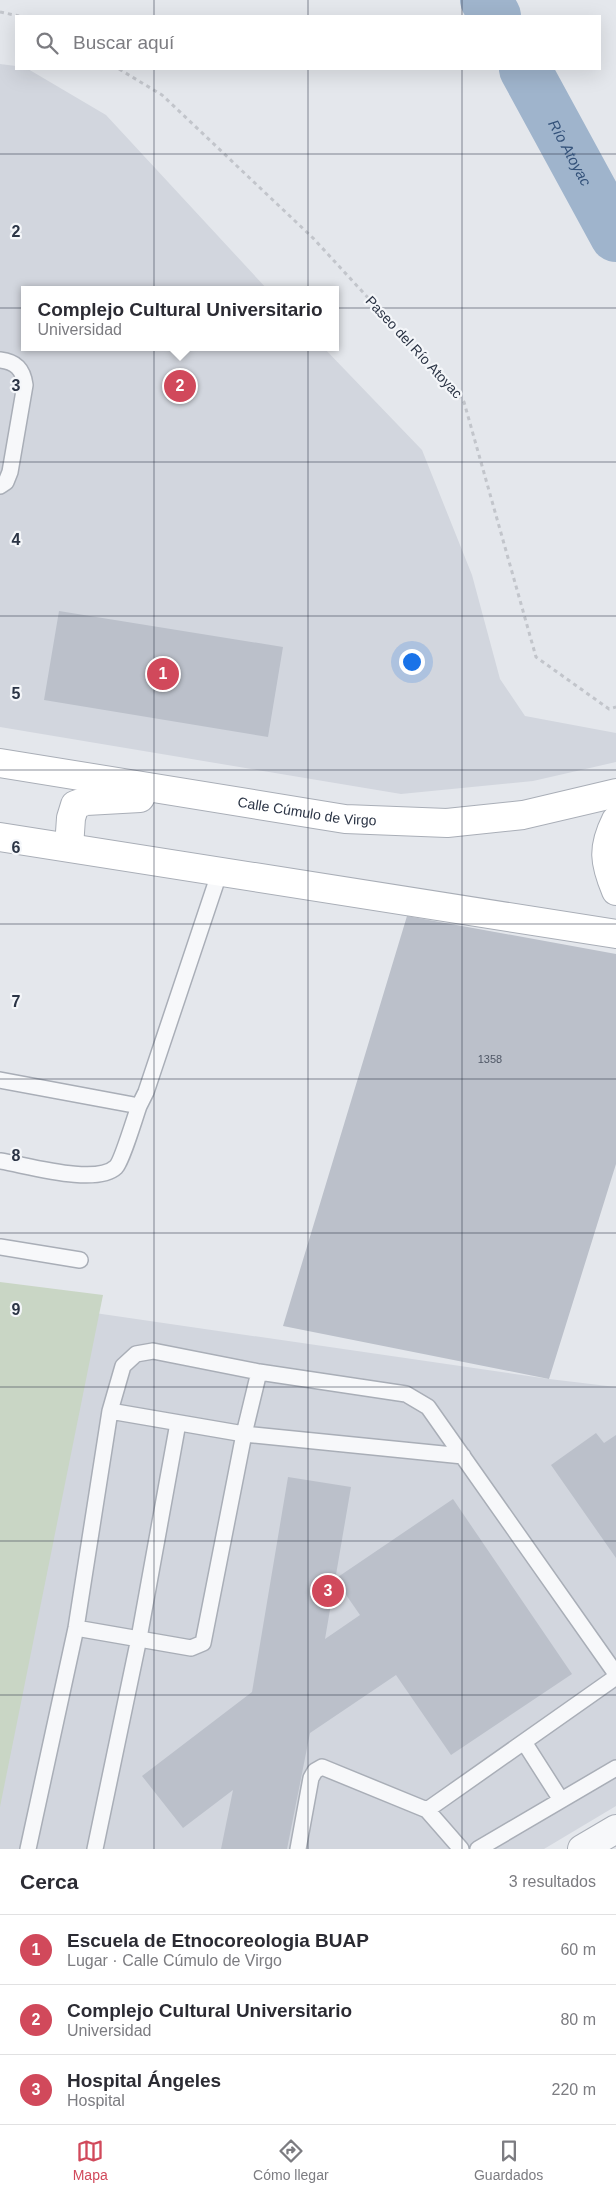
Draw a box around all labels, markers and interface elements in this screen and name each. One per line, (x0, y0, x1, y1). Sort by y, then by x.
search box (15, 15, 601, 70)
icon: search (33, 29, 61, 57)
text: Buscar aquí (73, 32, 174, 53)
water label: Río Atoyac (546, 116, 596, 189)
text: 2 (12, 223, 21, 240)
popup (21, 286, 339, 351)
street label: Paseo del Río Atoyac (362, 293, 466, 401)
text: Complejo Cultural Universitario (37, 299, 323, 320)
text: Universidad (37, 321, 122, 338)
pin: 2 (164, 367, 196, 405)
text: 3 (12, 377, 21, 394)
text: 4 (12, 531, 21, 548)
your location (399, 649, 425, 675)
pin: 1 (147, 655, 179, 693)
text: 5 (12, 685, 21, 702)
street label: Calle Cúmulo de Virgo (237, 794, 377, 828)
text: 6 (12, 839, 21, 856)
text: 7 (12, 993, 21, 1010)
house number: 1358 (478, 1053, 502, 1065)
text: 8 (12, 1147, 21, 1164)
text: 9 (12, 1301, 21, 1318)
pin: 3 (312, 1572, 344, 1610)
text: Cerca (20, 1870, 78, 1893)
text: 3 resultados (509, 1873, 596, 1890)
text: Escuela de Etnocoreologia BUAP (67, 1930, 369, 1951)
text: 1 (32, 1941, 40, 1958)
text: 60 m (560, 1941, 596, 1958)
text: Lugar · Calle Cúmulo de Virgo (67, 1952, 282, 1969)
text: Complejo Cultural Universitario (67, 2000, 352, 2021)
text: 2 (32, 2011, 40, 2028)
text: 80 m (560, 2011, 596, 2028)
text: Universidad (67, 2022, 151, 2039)
text: Hospital Ángeles (67, 2070, 221, 2091)
text: 3 (32, 2081, 40, 2098)
text: 220 m (552, 2081, 596, 2098)
text: Hospital (67, 2092, 125, 2109)
tab: Mapa (73, 2137, 108, 2183)
tab: Cómo llegar (253, 2137, 329, 2183)
tab: Guardados (474, 2137, 543, 2183)

